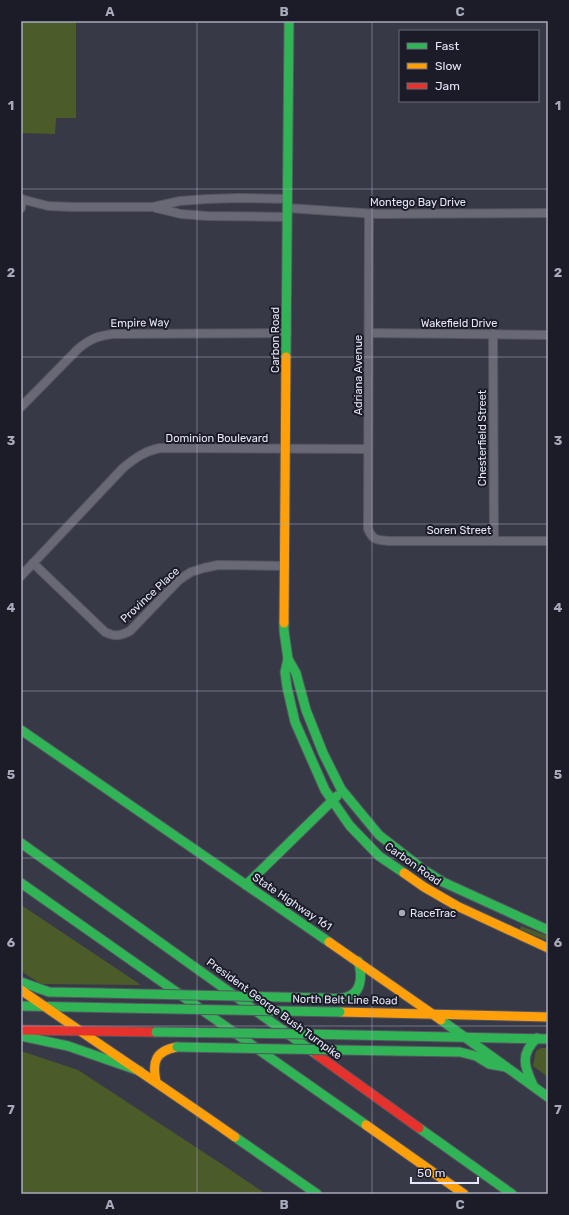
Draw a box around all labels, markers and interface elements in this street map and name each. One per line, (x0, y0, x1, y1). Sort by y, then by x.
text: A (105, 4, 115, 19)
text: B (279, 4, 289, 19)
text: C (455, 4, 465, 19)
legend (399, 30, 539, 102)
text: Fast (435, 39, 459, 53)
text: Slow (435, 59, 462, 73)
text: Jam (435, 79, 460, 93)
text: 1 (8, 98, 14, 113)
text: 1 (555, 98, 561, 113)
street label: Montego Bay Drive (370, 196, 466, 209)
text: 2 (7, 265, 15, 280)
text: 2 (554, 265, 562, 280)
street label: Carbon Road (269, 307, 282, 373)
street label: Empire Way (110, 316, 170, 330)
street label: Wakefield Drive (421, 317, 497, 330)
street label: Adriana Avenue (352, 335, 365, 415)
street label: Chesterfield Street (476, 389, 489, 486)
street label: Dominion Boulevard (166, 432, 268, 445)
text: 3 (7, 433, 16, 448)
text: 3 (554, 433, 563, 448)
street label: Soren Street (427, 524, 492, 537)
street label: Province Place (118, 564, 182, 626)
text: 4 (7, 600, 16, 615)
text: 4 (554, 600, 563, 615)
text: 5 (7, 767, 15, 782)
text: 5 (554, 767, 562, 782)
street label: Carbon Road (382, 840, 444, 888)
street label: State Highway 161 (250, 871, 334, 933)
place label: RaceTrac (410, 907, 456, 920)
marker: RaceTrac (397, 908, 407, 918)
text: 6 (7, 935, 16, 950)
text: 6 (554, 935, 563, 950)
street label: President George Bush Turnpike (204, 956, 344, 1062)
street label: North Belt Line Road (292, 993, 398, 1007)
text: 7 (7, 1102, 15, 1117)
text: 7 (554, 1102, 562, 1117)
scale bar (411, 1159, 478, 1185)
text: 50 m (417, 1166, 445, 1180)
text: A (105, 1197, 115, 1212)
text: B (279, 1197, 289, 1212)
text: C (455, 1197, 465, 1212)

